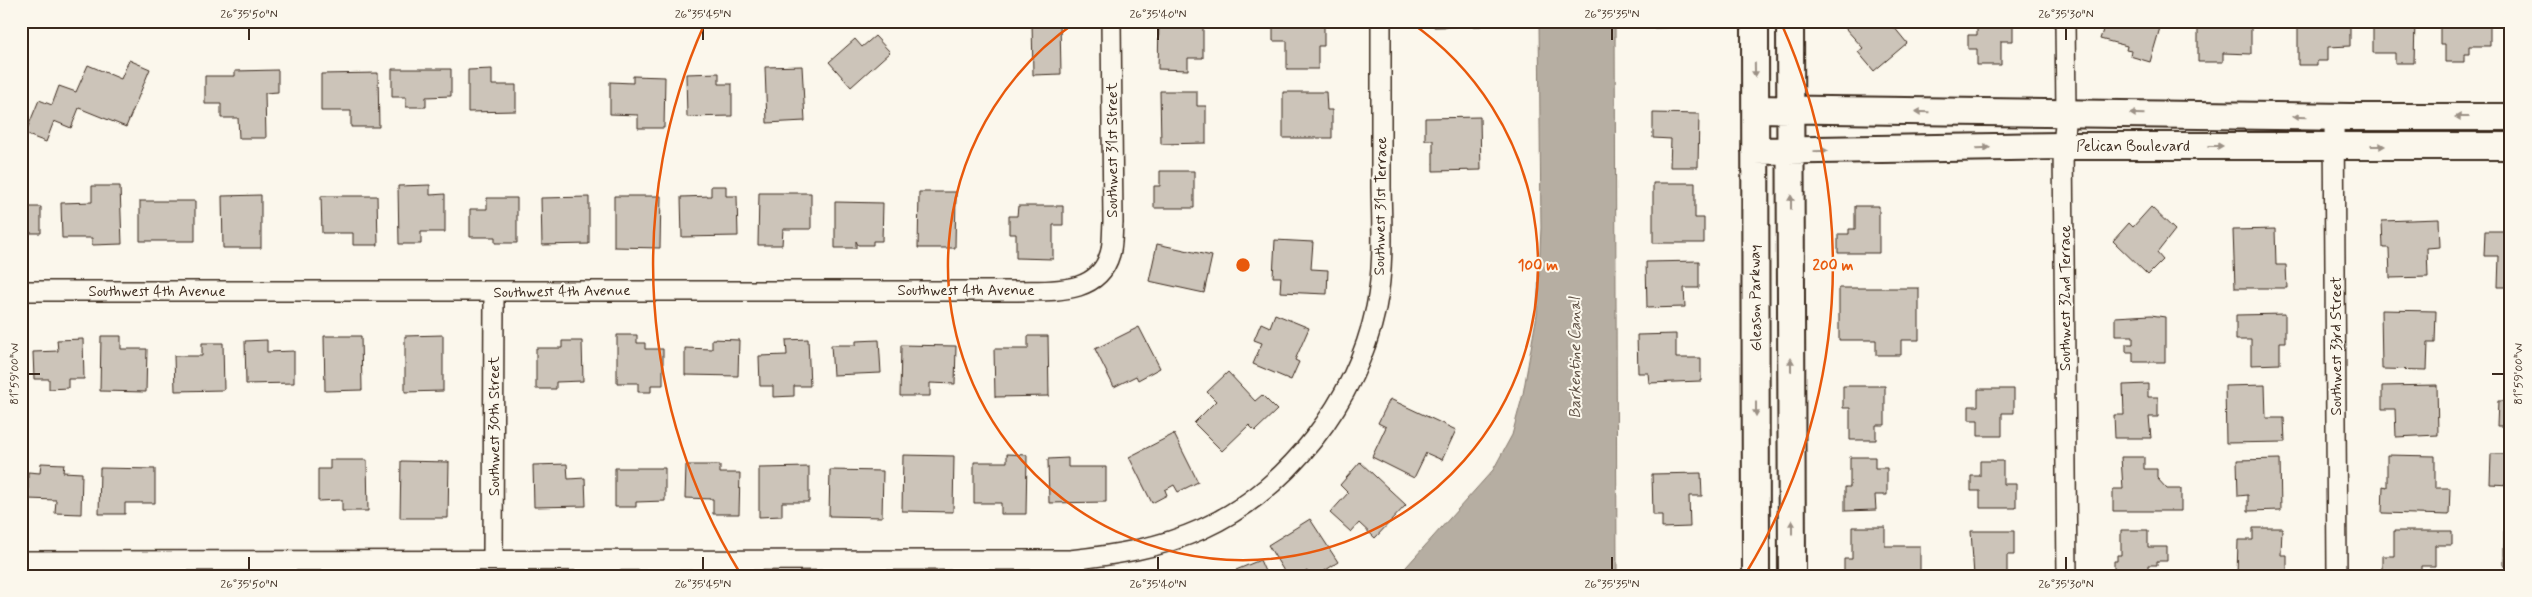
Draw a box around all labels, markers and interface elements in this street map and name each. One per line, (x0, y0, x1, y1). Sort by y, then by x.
text: 26°35'50"N (220, 7, 278, 23)
text: 26°35'45"N (675, 7, 731, 23)
text: 26°35'40"N (1129, 7, 1187, 23)
text: 26°35'35"N (1584, 7, 1640, 23)
text: 26°35'30"N (2038, 7, 2094, 23)
one-way arrow (1752, 62, 1760, 78)
street label: Southwest 31st Street (1103, 82, 1123, 218)
one-way arrow (1914, 108, 1930, 116)
one-way arrow (2129, 110, 2145, 118)
one-way arrow (2291, 112, 2307, 120)
one-way arrow (2454, 113, 2470, 121)
street label: Southwest 31st Terrace (1370, 136, 1392, 276)
street label: Pelican Boulevard (2076, 137, 2190, 157)
one-way arrow (2208, 142, 2224, 150)
one-way arrow (2371, 142, 2387, 150)
one-way arrow (1976, 144, 1992, 152)
one-way arrow (1813, 146, 1829, 154)
one-way arrow (1787, 194, 1795, 210)
street label: Southwest 32nd Terrace (2056, 225, 2076, 371)
street label: Gleason Parkway (1745, 244, 1767, 352)
centre of rings (1234, 256, 1252, 274)
text: 100 m (1518, 256, 1558, 276)
text: 200 m (1813, 256, 1854, 276)
street label: Southwest 33rd Street (2327, 276, 2347, 416)
street label: Southwest 4th Avenue (493, 281, 631, 303)
street label: Southwest 4th Avenue (897, 281, 1035, 301)
street label: Southwest 4th Avenue (88, 282, 226, 302)
water label: Barkentine Canal (1565, 296, 1586, 419)
text: 81°59'00"W (7, 343, 23, 405)
text: 81°59'00"W (2511, 343, 2527, 405)
street label: Southwest 30th Street (485, 356, 505, 496)
one-way arrow (1787, 356, 1795, 372)
one-way arrow (1752, 402, 1760, 418)
one-way arrow (1788, 519, 1796, 535)
text: 26°35'50"N (220, 577, 278, 593)
text: 26°35'45"N (675, 577, 731, 593)
text: 26°35'40"N (1129, 577, 1187, 593)
text: 26°35'35"N (1584, 577, 1640, 593)
text: 26°35'30"N (2038, 577, 2094, 593)

